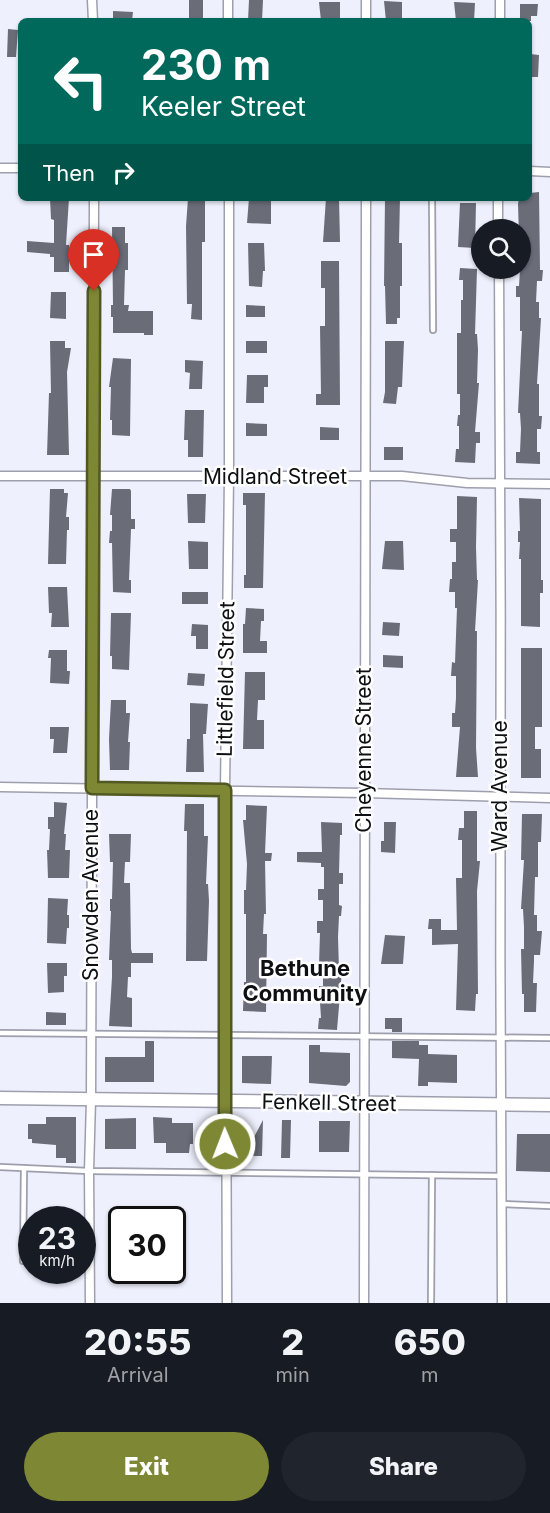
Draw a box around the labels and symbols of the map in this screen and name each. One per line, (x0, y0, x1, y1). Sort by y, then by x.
pin (68, 229, 119, 291)
street label: Midland Street (203, 464, 347, 489)
street label: Littlefield Street (212, 601, 239, 757)
street label: Cheyenne Street (351, 667, 376, 833)
street label: Ward Avenue (487, 720, 512, 852)
street label: Snowden Avenue (78, 809, 103, 981)
district label: Bethune Community (242, 955, 368, 1006)
street label: Fenkell Street (261, 1089, 397, 1116)
position arrow (193, 1112, 257, 1176)
speed limit sign: 30 (108, 1206, 186, 1284)

